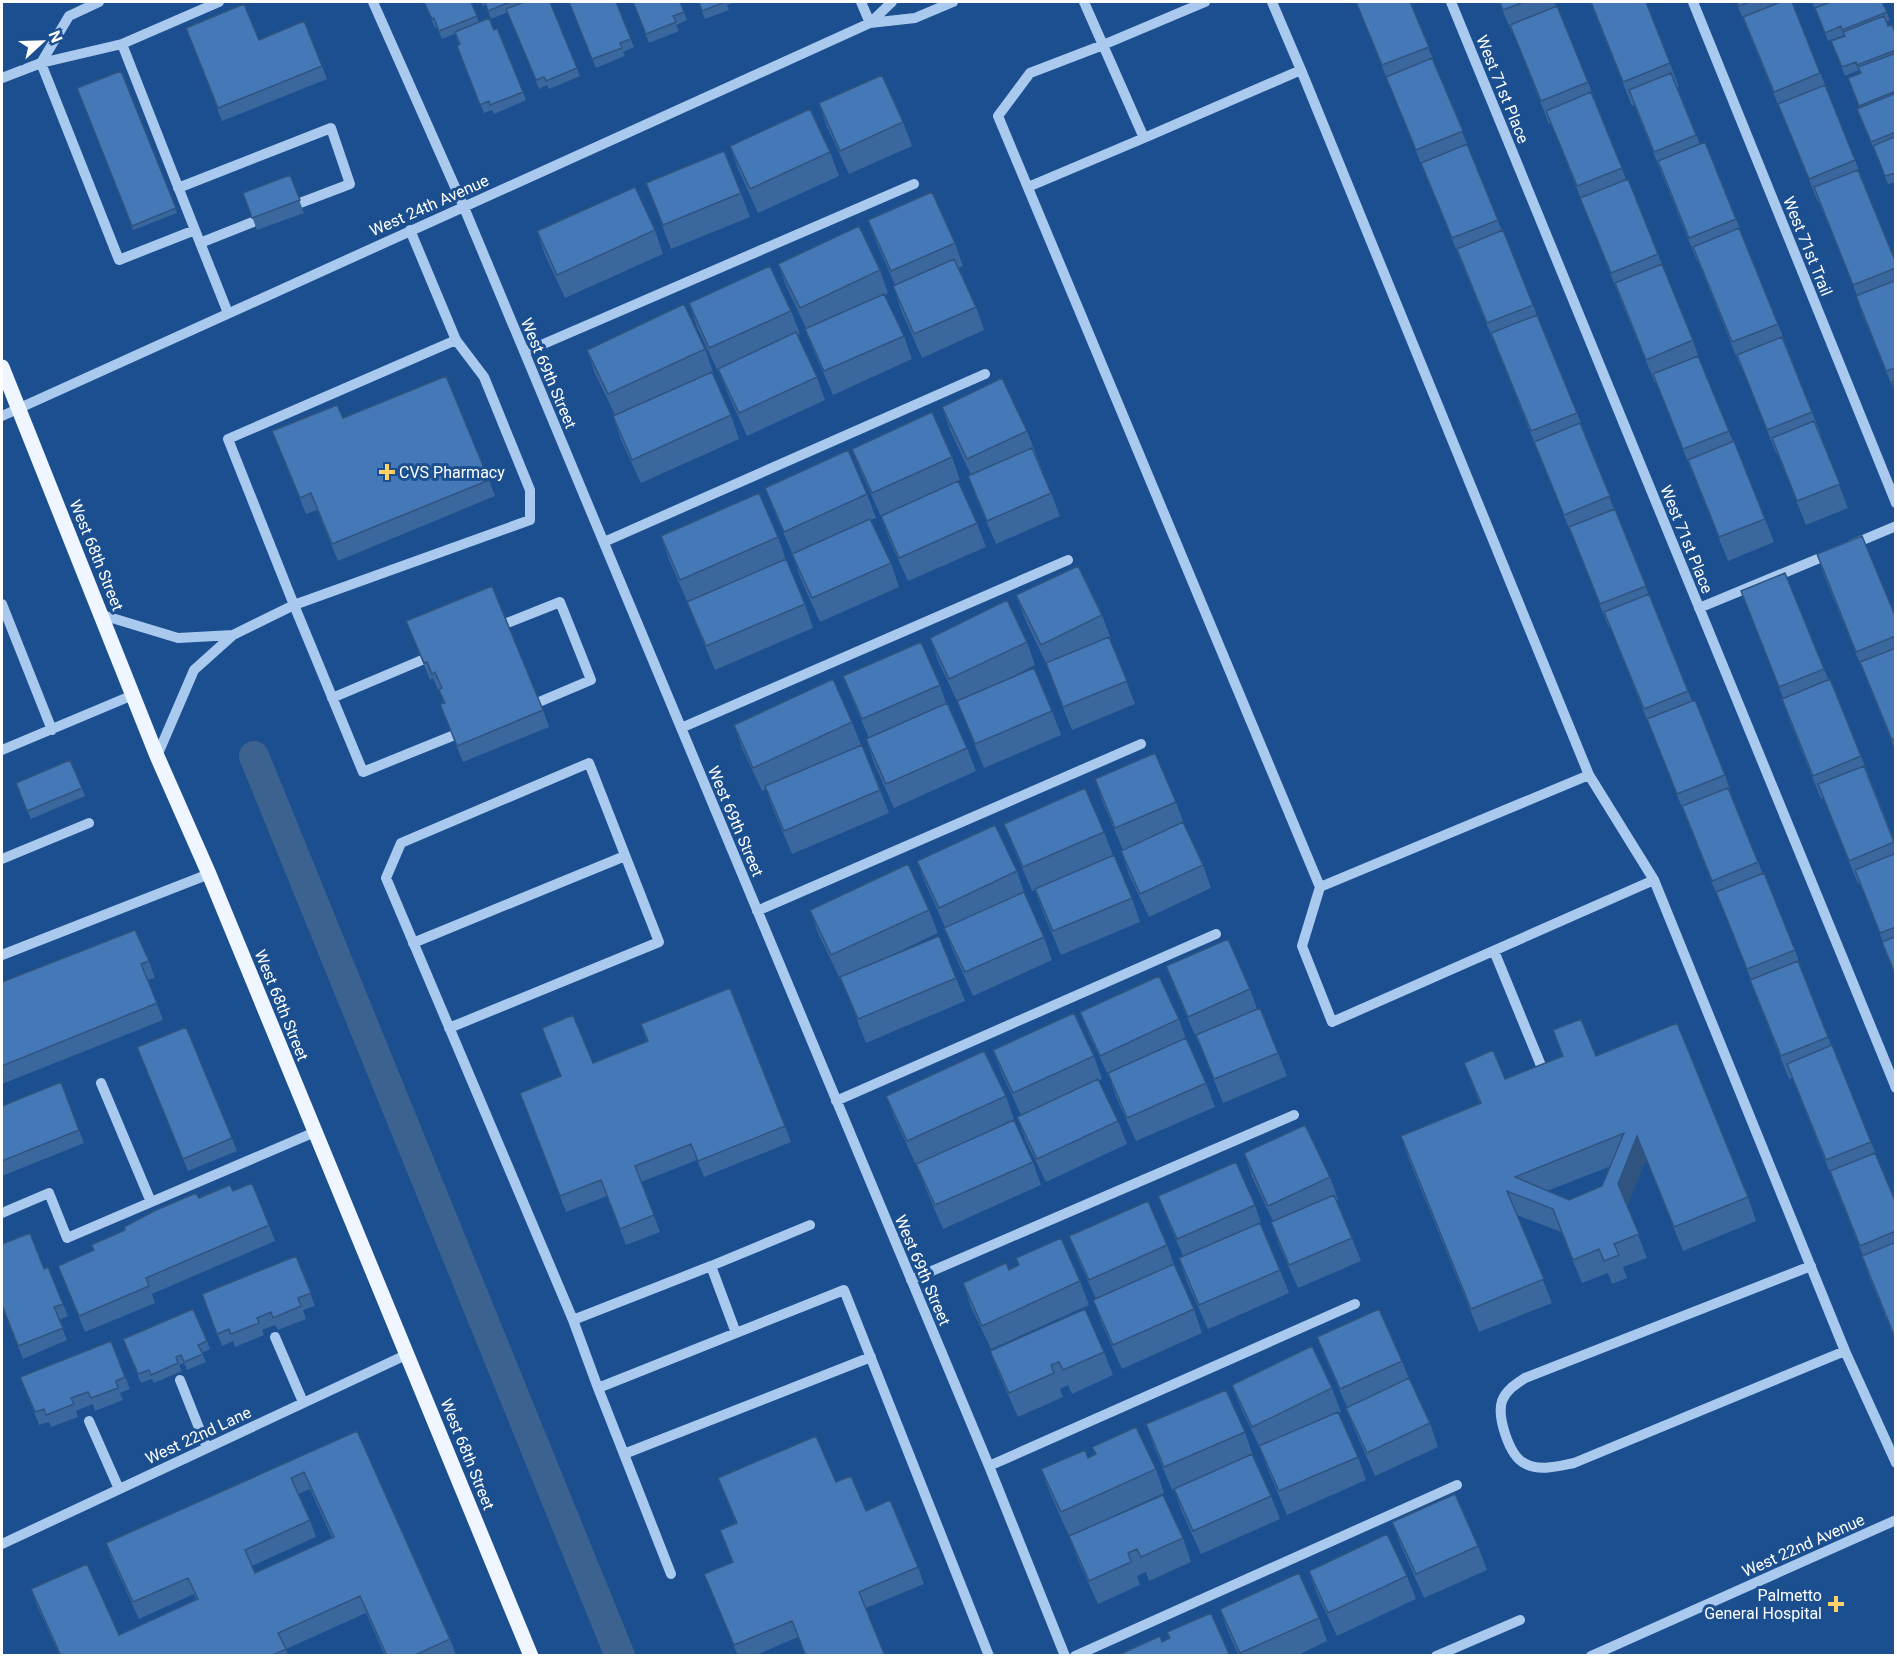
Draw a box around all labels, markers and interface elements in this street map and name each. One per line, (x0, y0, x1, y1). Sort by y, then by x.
north arrow (12, 12, 72, 72)
text: N (45, 28, 66, 45)
street label: West 71st Place (1472, 32, 1533, 146)
street label: West 24th Avenue (367, 171, 492, 240)
street label: West 71st Trail (1779, 194, 1836, 299)
street label: West 69th Street (517, 315, 580, 431)
place label: CVS Pharmacy (399, 463, 505, 482)
marker: CVS Pharmacy (380, 465, 394, 479)
street label: West 71st Place (1656, 482, 1717, 596)
street label: West 68th Street (66, 497, 127, 614)
street label: West 69th Street (704, 763, 767, 879)
street label: West 68th Street (251, 947, 312, 1064)
street label: West 69th Street (891, 1212, 954, 1328)
street label: West 68th Street (437, 1396, 498, 1513)
street label: West 22nd Lane (142, 1403, 254, 1468)
street label: West 22nd Avenue (1739, 1510, 1867, 1581)
place label: Palmetto General Hospital (1704, 1586, 1822, 1623)
marker: Palmetto General Hospital (1827, 1595, 1845, 1613)

